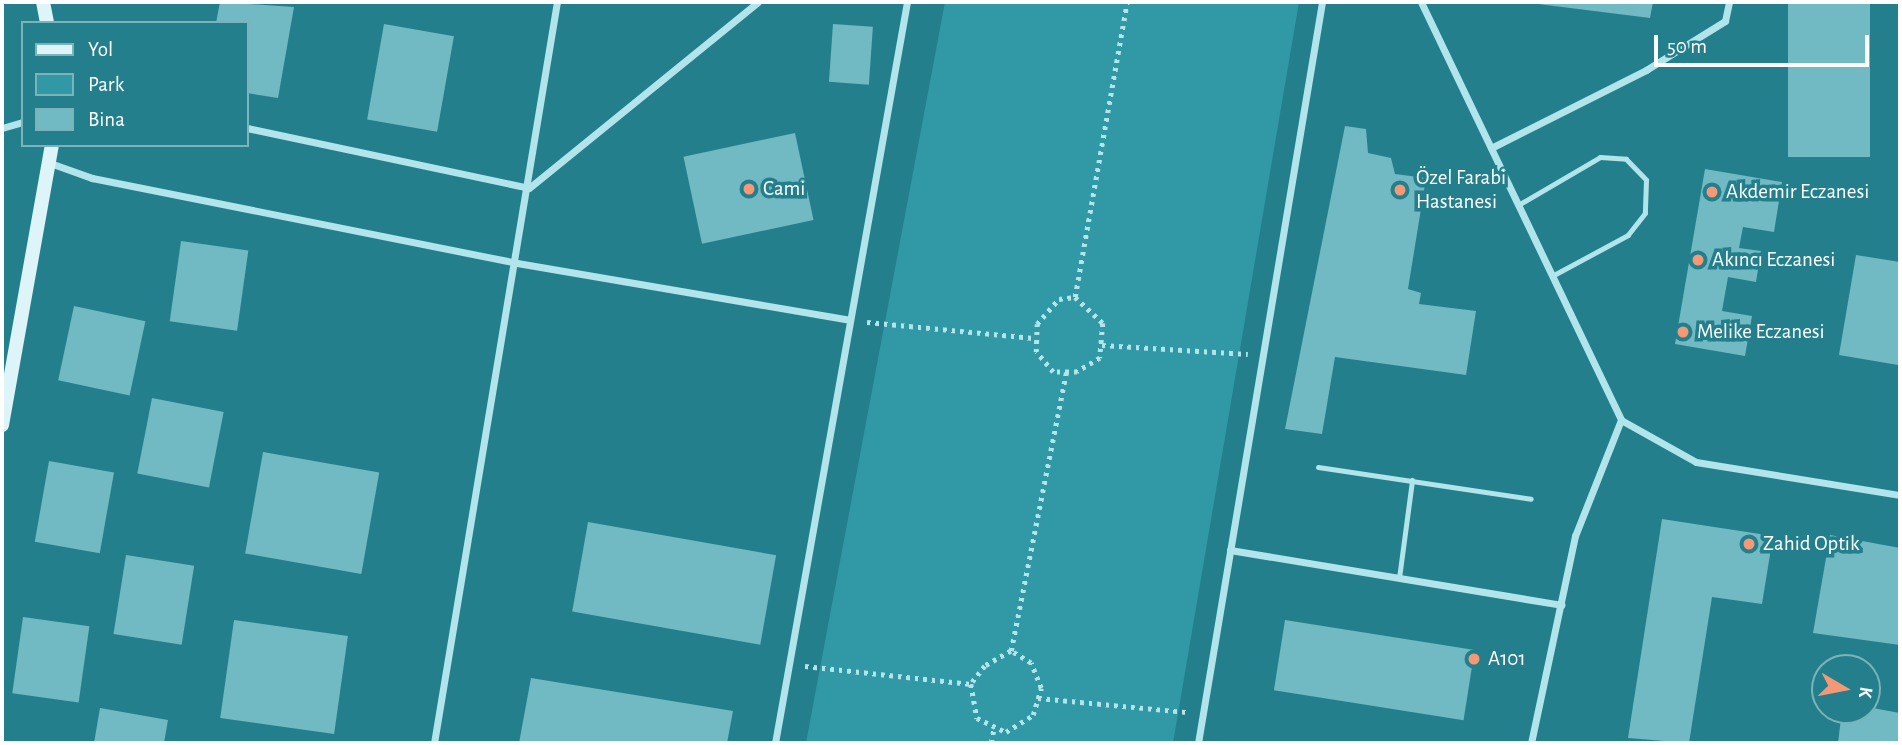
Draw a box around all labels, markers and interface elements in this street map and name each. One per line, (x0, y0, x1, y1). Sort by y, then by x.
legend (21, 21, 248, 147)
scale bar (1657, 21, 1872, 65)
text: 50 m (1667, 36, 1707, 57)
text: Yol (88, 39, 113, 60)
text: Park (88, 74, 124, 95)
text: Bina (88, 109, 125, 130)
place label: Özel Farabi Hastanesi (1416, 165, 1506, 215)
place label: Cami (763, 176, 805, 202)
place label: Akdemir Eczanesi (1726, 179, 1869, 205)
marker: Özel Farabi Hastanesi (1390, 180, 1410, 200)
marker: Cami (741, 181, 757, 197)
marker: Akdemir Eczanesi (1704, 184, 1720, 200)
place label: Akıncı Eczanesi (1712, 247, 1835, 273)
marker: Akıncı Eczanesi (1690, 252, 1706, 268)
place label: Melike Eczanesi (1697, 319, 1825, 345)
marker: Melike Eczanesi (1675, 324, 1691, 340)
place label: Zahid Optik (1763, 531, 1860, 557)
marker: Zahid Optik (1741, 536, 1757, 552)
place label: A101 (1488, 646, 1526, 672)
marker: A101 (1466, 651, 1482, 667)
north arrow (1811, 654, 1881, 724)
text: K (1855, 685, 1876, 699)

